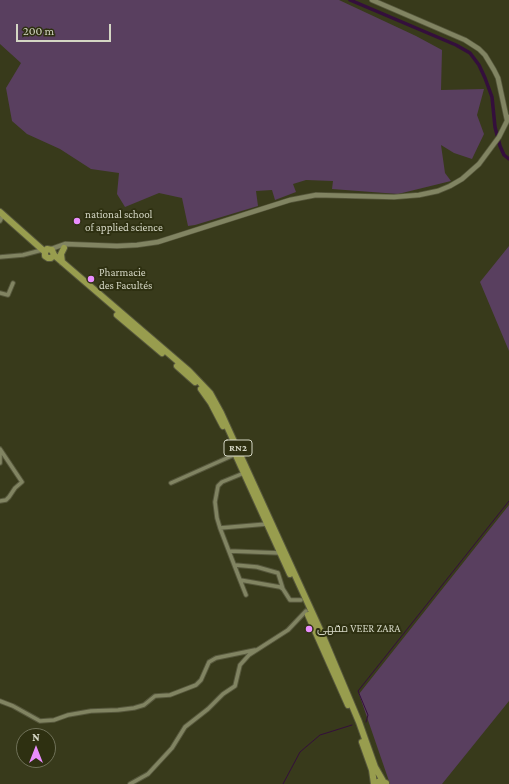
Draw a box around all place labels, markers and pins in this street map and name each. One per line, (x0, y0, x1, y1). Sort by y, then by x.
place label: national school of applied science (85, 208, 163, 234)
marker: national school of applied science (72, 216, 82, 226)
place label: Pharmacie des Facultés (99, 266, 152, 292)
marker: Pharmacie des Facultés (86, 274, 96, 284)
place label: مقهى VEER ZARA (317, 622, 401, 636)
marker: مقهى VEER ZARA (304, 624, 314, 634)

